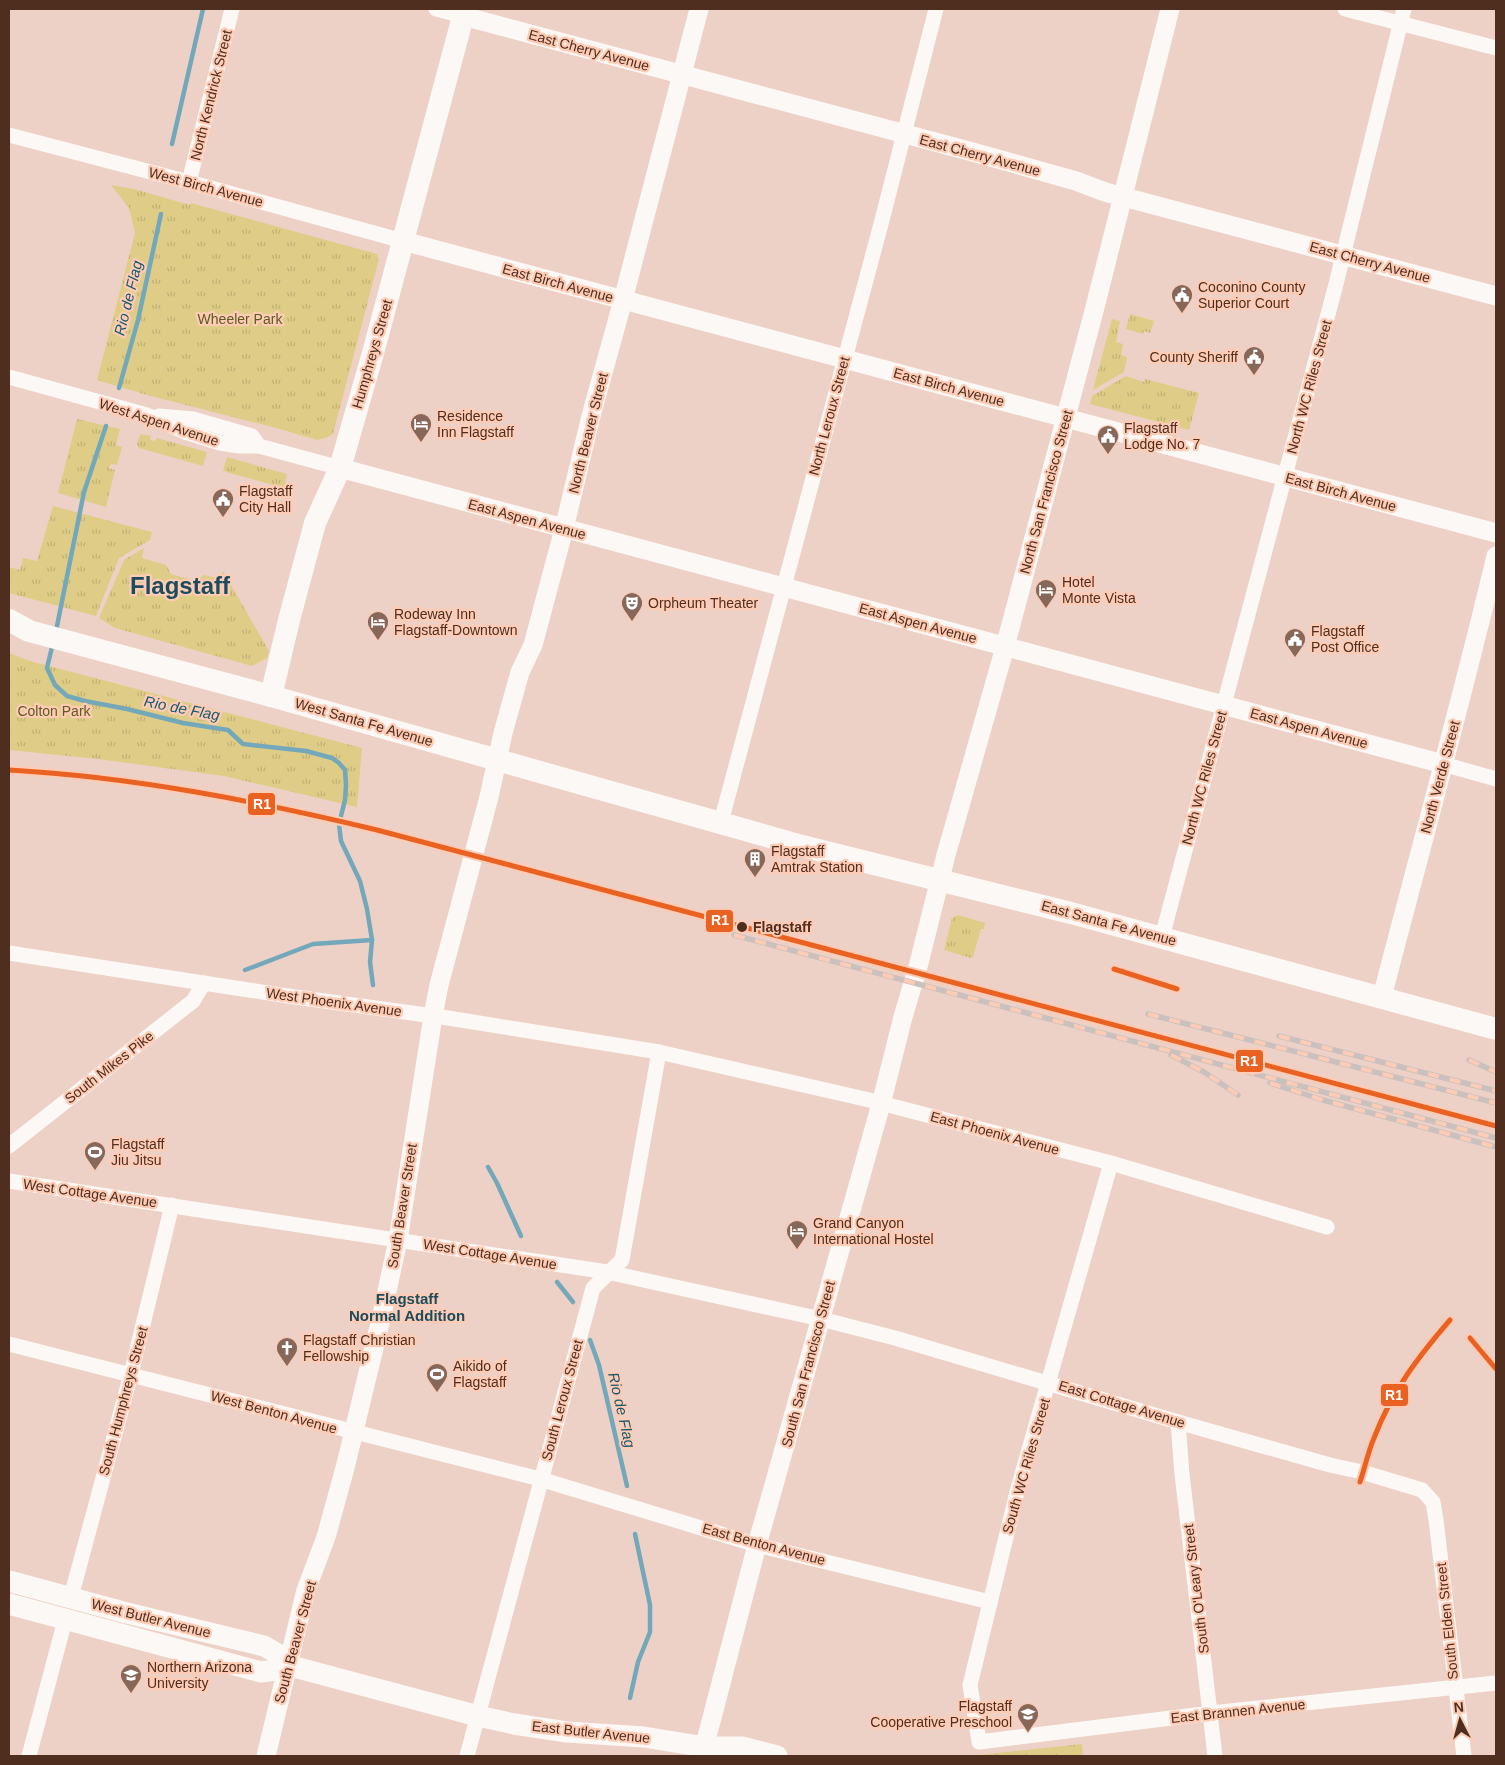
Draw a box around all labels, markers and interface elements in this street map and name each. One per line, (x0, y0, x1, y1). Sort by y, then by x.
street label: East Cherry Avenue (527, 26, 651, 74)
street label: North Kendrick Street (187, 28, 235, 162)
street label: East Cherry Avenue (918, 131, 1042, 179)
street label: West Birch Avenue (147, 164, 265, 210)
street label: East Cherry Avenue (1308, 238, 1432, 286)
water label: Rio de Flag (110, 258, 146, 337)
street label: East Birch Avenue (501, 260, 615, 306)
place label: Coconino County Superior Court (1198, 279, 1305, 311)
public building icon: Coconino County Superior Court (1170, 283, 1194, 314)
street label: Humphreys Street (349, 297, 395, 410)
park label: Wheeler Park (198, 311, 283, 327)
street label: North WC Riles Street (1283, 318, 1335, 456)
public building icon: County Sheriff (1242, 345, 1266, 376)
place label: County Sheriff (1150, 349, 1238, 365)
street label: North Leroux Street (805, 355, 853, 477)
street label: East Birch Avenue (892, 364, 1006, 410)
street label: North Beaver Street (565, 371, 611, 495)
street label: West Aspen Avenue (97, 395, 221, 449)
place label: Residence Inn Flagstaff (437, 408, 514, 440)
street label: North San Francisco Street (1016, 408, 1076, 576)
hotel icon: Residence Inn Flagstaff (409, 412, 433, 443)
place label: Flagstaff Lodge No. 7 (1124, 420, 1200, 452)
public building icon: Flagstaff Lodge No. 7 (1096, 424, 1120, 455)
street label: East Birch Avenue (1284, 469, 1398, 515)
place label: Flagstaff City Hall (239, 483, 293, 515)
public building icon: Flagstaff City Hall (211, 487, 235, 518)
street label: East Aspen Avenue (466, 496, 588, 542)
district label: Flagstaff (130, 572, 231, 599)
place label: Hotel Monte Vista (1062, 574, 1136, 606)
hotel icon: Hotel Monte Vista (1034, 578, 1058, 609)
theatre icon: Orpheum Theater (620, 591, 644, 622)
place label: Orpheum Theater (648, 595, 759, 611)
street label: East Aspen Avenue (857, 600, 979, 646)
place label: Rodeway Inn Flagstaff-Downtown (394, 606, 517, 638)
hotel icon: Rodeway Inn Flagstaff-Downtown (366, 610, 390, 641)
place label: Flagstaff Post Office (1311, 623, 1379, 655)
public building icon: Flagstaff Post Office (1283, 627, 1307, 658)
water label: Rio de Flag (143, 692, 222, 724)
street label: West Santa Fe Avenue (293, 695, 435, 749)
park label: Colton Park (17, 703, 92, 719)
street label: East Aspen Avenue (1248, 705, 1370, 751)
street label: North WC Riles Street (1178, 709, 1230, 847)
street label: North Verde Street (1417, 719, 1463, 835)
line badge: R1 (247, 792, 276, 816)
text: R1 (253, 796, 271, 812)
place label: Flagstaff Amtrak Station (771, 843, 863, 875)
building icon: Flagstaff Amtrak Station (743, 847, 767, 878)
street label: East Santa Fe Avenue (1040, 897, 1178, 949)
line badge: R1 (705, 909, 734, 933)
text: R1 (711, 912, 729, 928)
place label: Flagstaff (753, 919, 812, 935)
marker: Flagstaff (735, 920, 749, 934)
street label: West Phoenix Avenue (265, 985, 403, 1019)
street label: South Mikes Pike (61, 1027, 157, 1107)
line badge: R1 (1235, 1049, 1264, 1073)
text: R1 (1240, 1053, 1258, 1069)
street label: East Phoenix Avenue (929, 1108, 1061, 1158)
place label: Flagstaff Jiu Jitsu (111, 1136, 165, 1168)
sports icon: Flagstaff Jiu Jitsu (83, 1140, 107, 1171)
street label: South Beaver Street (384, 1142, 420, 1270)
street label: West Cottage Avenue (22, 1176, 158, 1210)
place label: Grand Canyon International Hostel (813, 1215, 934, 1247)
hotel icon: Grand Canyon International Hostel (785, 1219, 809, 1250)
street label: West Cottage Avenue (422, 1236, 558, 1272)
street label: South San Francisco Street (778, 1279, 838, 1449)
district label: Flagstaff Normal Addition (349, 1290, 465, 1324)
street label: South Humphreys Street (95, 1325, 151, 1477)
place label: Flagstaff Christian Fellowship (303, 1332, 416, 1364)
church icon: Flagstaff Christian Fellowship (275, 1336, 299, 1367)
street label: South Leroux Street (538, 1338, 586, 1462)
place label: Aikido of Flagstaff (453, 1358, 507, 1390)
sports icon: Aikido of Flagstaff (425, 1362, 449, 1393)
water label: Rio de Flag (605, 1371, 639, 1450)
street label: East Cottage Avenue (1057, 1377, 1187, 1431)
line badge: R1 (1380, 1383, 1409, 1407)
street label: West Benton Avenue (209, 1387, 339, 1437)
text: R1 (1385, 1387, 1403, 1403)
street label: South WC Riles Street (999, 1396, 1053, 1536)
street label: East Benton Avenue (701, 1520, 827, 1568)
street label: South O'Leary Street (1180, 1523, 1212, 1655)
street label: South Elden Street (1433, 1562, 1461, 1680)
street label: South Beaver Street (271, 1579, 319, 1705)
street label: West Butler Avenue (90, 1595, 213, 1641)
place label: Northern Arizona University (147, 1659, 252, 1691)
school or university icon: Northern Arizona University (119, 1663, 143, 1694)
north arrow (1435, 1695, 1485, 1745)
street label: East Brannen Avenue (1170, 1696, 1306, 1726)
place label: Flagstaff Cooperative Preschool (870, 1698, 1012, 1730)
text: N (1453, 1699, 1465, 1716)
school or university icon: Flagstaff Cooperative Preschool (1016, 1702, 1040, 1733)
street label: East Butler Avenue (531, 1718, 651, 1746)

